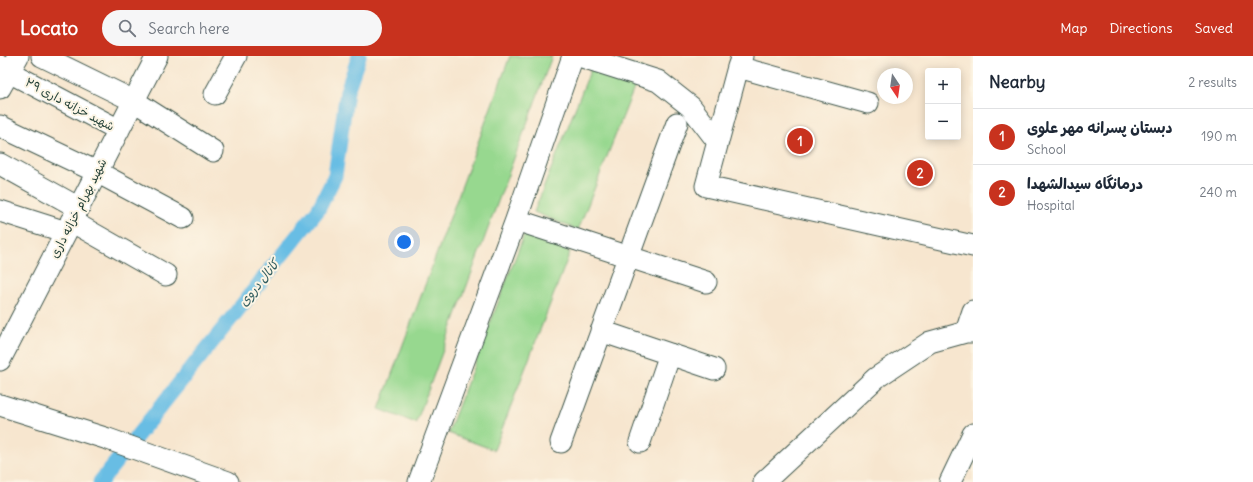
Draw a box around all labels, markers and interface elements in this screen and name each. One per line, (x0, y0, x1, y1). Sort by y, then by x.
search box (102, 10, 382, 46)
text: Locato (20, 16, 78, 40)
icon: search (116, 17, 138, 39)
text: Search here (148, 19, 230, 38)
text: Map (1060, 19, 1087, 37)
text: Directions (1109, 19, 1173, 37)
text: Saved (1195, 19, 1233, 37)
north arrow (877, 68, 913, 104)
map controls (925, 68, 961, 140)
button: + (925, 68, 961, 104)
text: Nearby (989, 71, 1045, 93)
street label: شهید خزانه داری ۲۹ (23, 74, 117, 134)
text: 2 results (1188, 74, 1237, 91)
button: − (925, 104, 961, 140)
text: دبستان پسرانه مهر علوی (1027, 118, 1173, 137)
pin: 1 (787, 126, 813, 156)
text: 1 (999, 128, 1005, 145)
text: 190 m (1201, 128, 1237, 145)
text: School (1027, 141, 1066, 158)
street label: شهید بهرام خزانه داری (46, 156, 111, 261)
pin: 2 (907, 158, 933, 188)
text: درمانگاه سیدالشهدا (1027, 174, 1143, 193)
text: 2 (998, 184, 1006, 201)
text: 240 m (1200, 184, 1237, 201)
text: Hospital (1027, 197, 1075, 214)
your location (394, 232, 414, 252)
water label: کانال دروی (235, 254, 285, 310)

